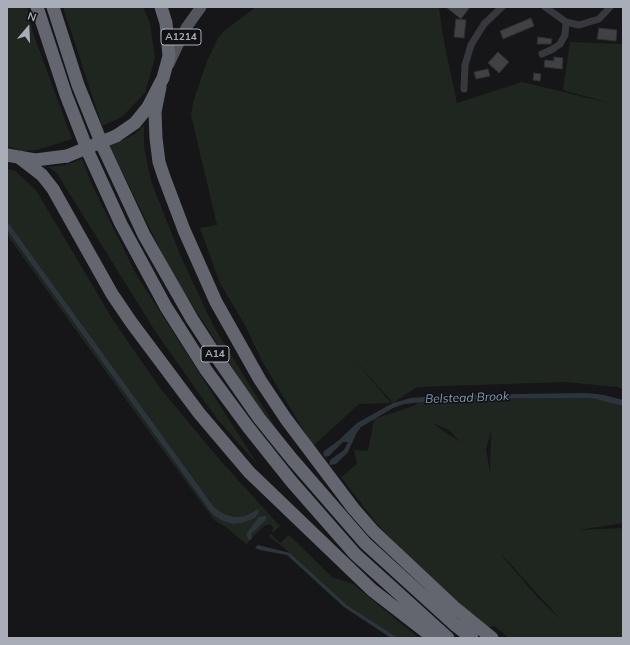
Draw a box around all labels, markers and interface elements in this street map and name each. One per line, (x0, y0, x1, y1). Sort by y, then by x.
north arrow (8, 8, 48, 48)
text: N (26, 9, 38, 25)
road number: A1214 (161, 29, 201, 45)
road number: A14 (201, 346, 229, 362)
water label: Belstead Brook (425, 389, 509, 407)

